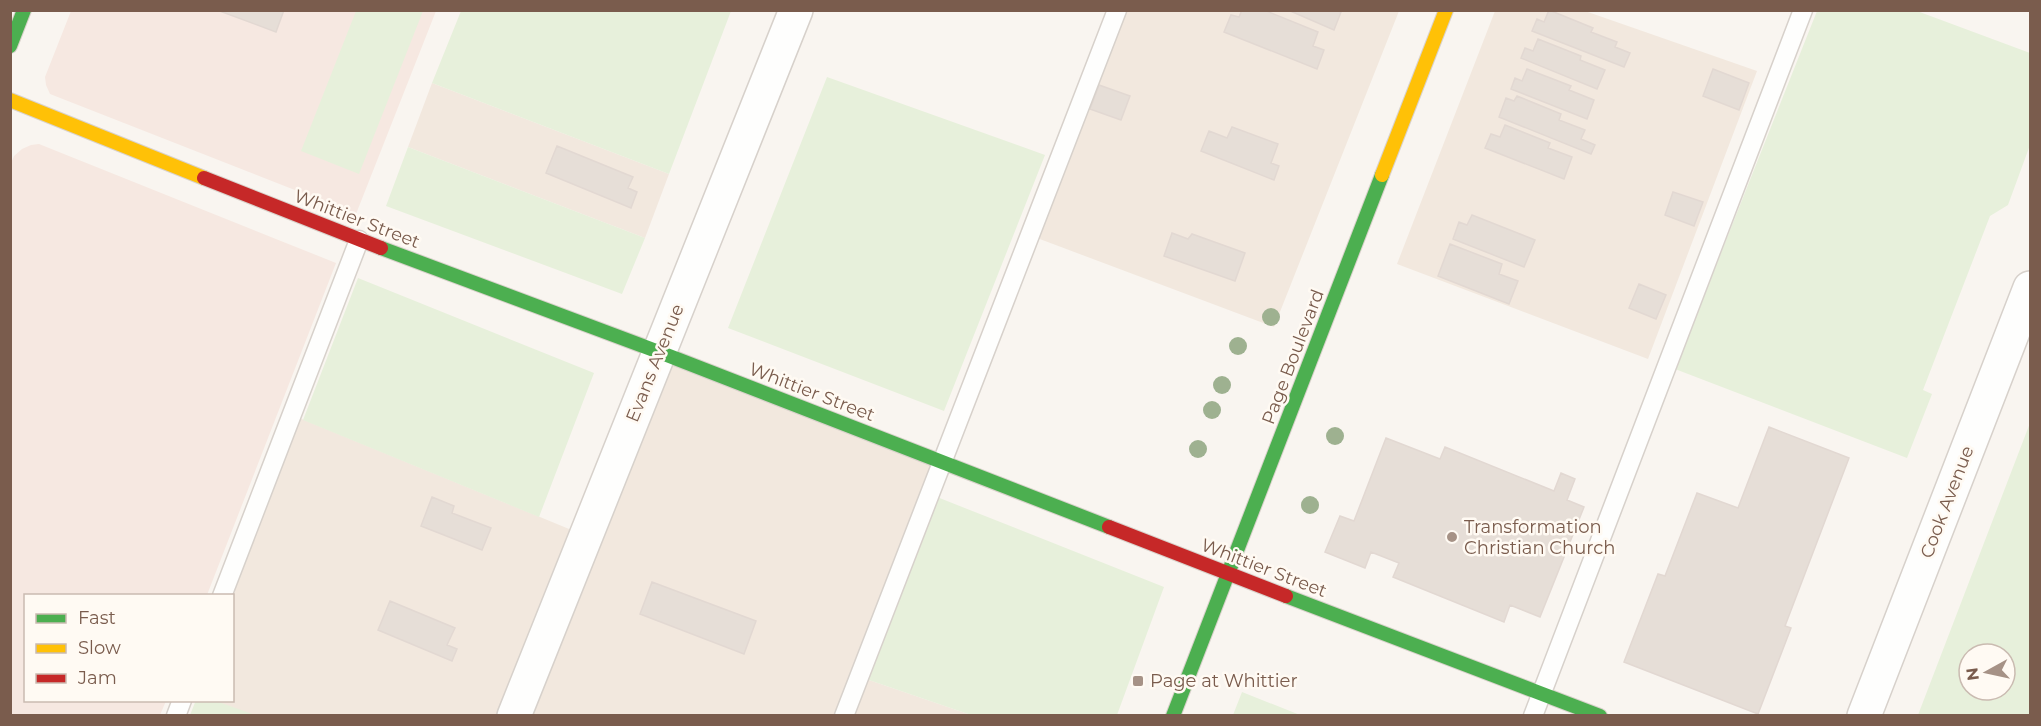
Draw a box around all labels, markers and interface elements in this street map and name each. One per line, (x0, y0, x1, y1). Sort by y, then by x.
street label: Whittier Street (291, 185, 423, 253)
street label: Page Boulevard (1257, 286, 1329, 428)
street label: Evans Avenue (621, 301, 689, 425)
street label: Whittier Street (746, 358, 878, 426)
street label: Cook Avenue (1916, 443, 1979, 561)
place label: Transformation Christian Church (1464, 516, 1615, 559)
marker: Transformation Christian Church (1445, 530, 1459, 544)
street label: Whittier Street (1198, 534, 1330, 602)
legend (24, 594, 234, 702)
text: Fast (78, 607, 116, 629)
text: Slow (78, 637, 121, 659)
north arrow (1957, 642, 2017, 702)
text: N (1962, 666, 1983, 682)
text: Jam (77, 667, 117, 689)
place label: Page at Whittier (1150, 670, 1298, 692)
marker: Page at Whittier (1131, 674, 1145, 688)

